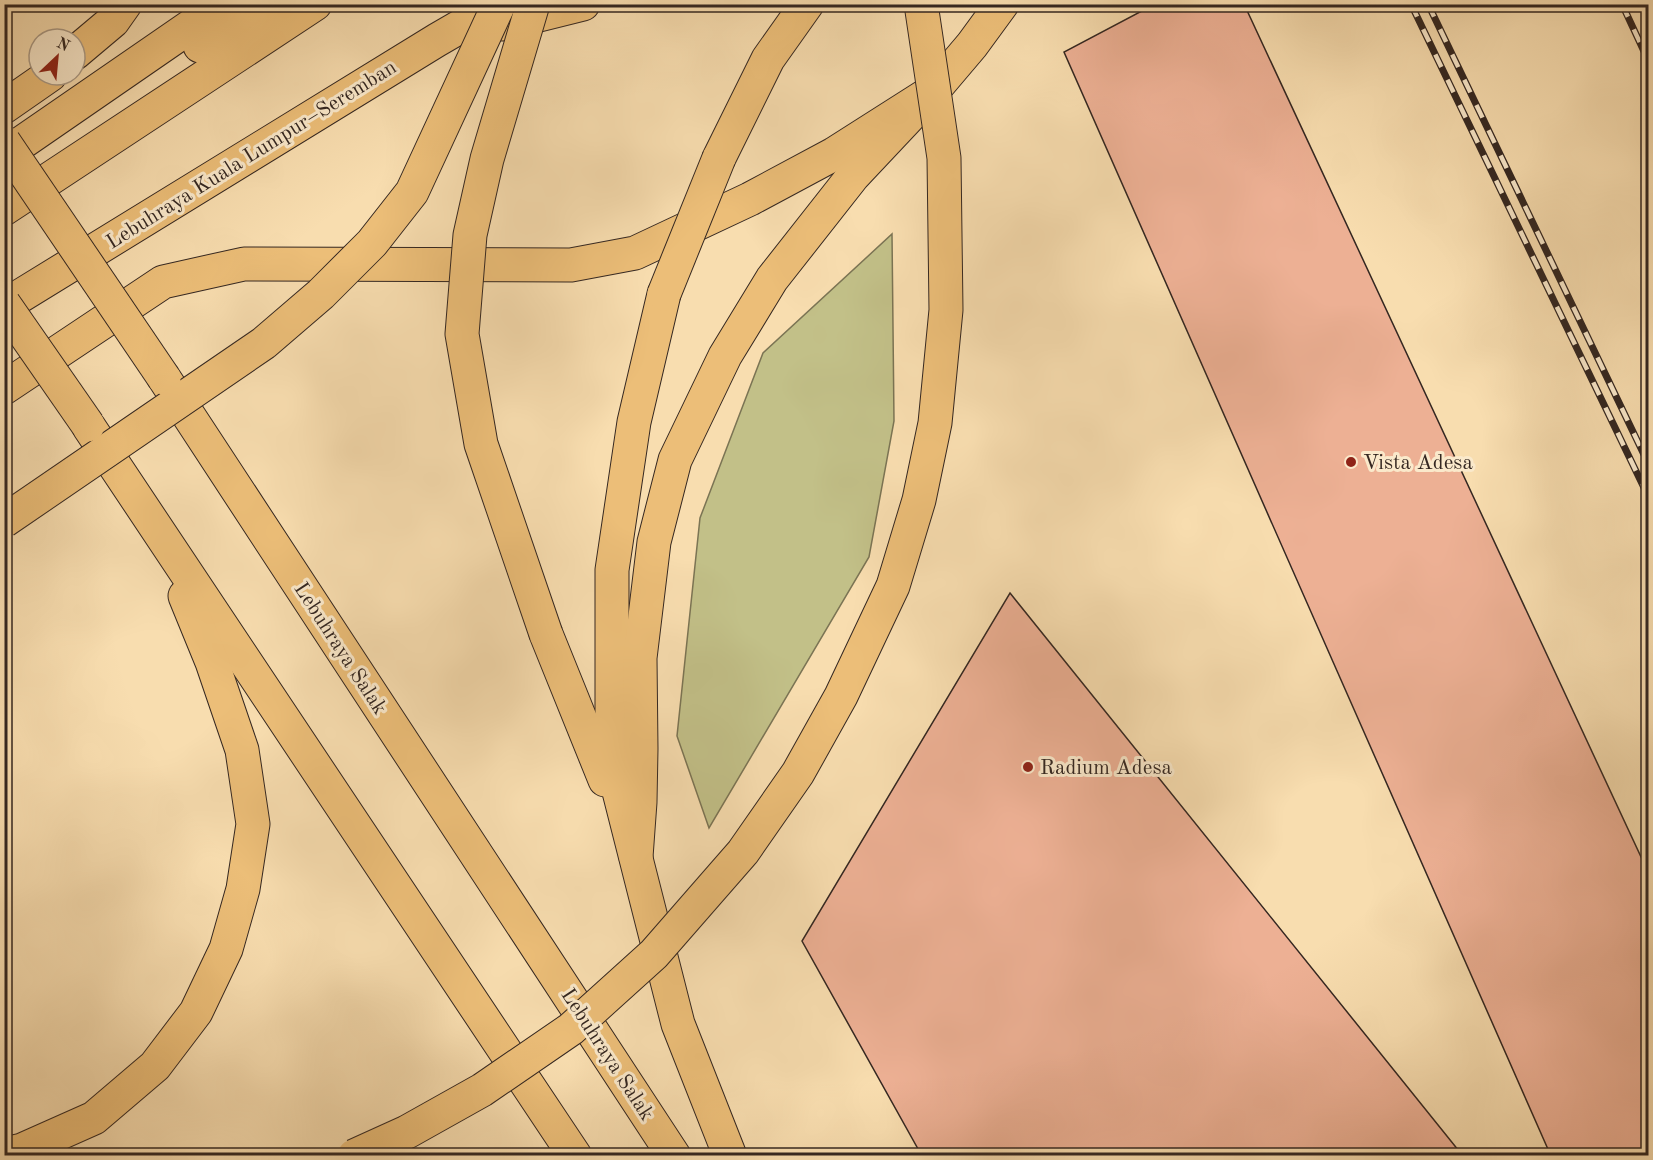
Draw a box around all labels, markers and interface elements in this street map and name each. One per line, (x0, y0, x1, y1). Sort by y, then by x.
north arrow (27, 27, 87, 87)
text: N (54, 35, 72, 56)
street label: Lebuhraya Kuala Lumpur–Seremban (103, 57, 401, 254)
place label: Vista Adesa (1363, 453, 1473, 474)
marker: Vista Adesa (1344, 455, 1358, 469)
street label: Lebuhraya Salak (289, 579, 390, 719)
place label: Radium Adesa (1040, 758, 1172, 779)
marker: Radium Adesa (1021, 760, 1035, 774)
street label: Lebuhraya Salak (556, 985, 657, 1125)

